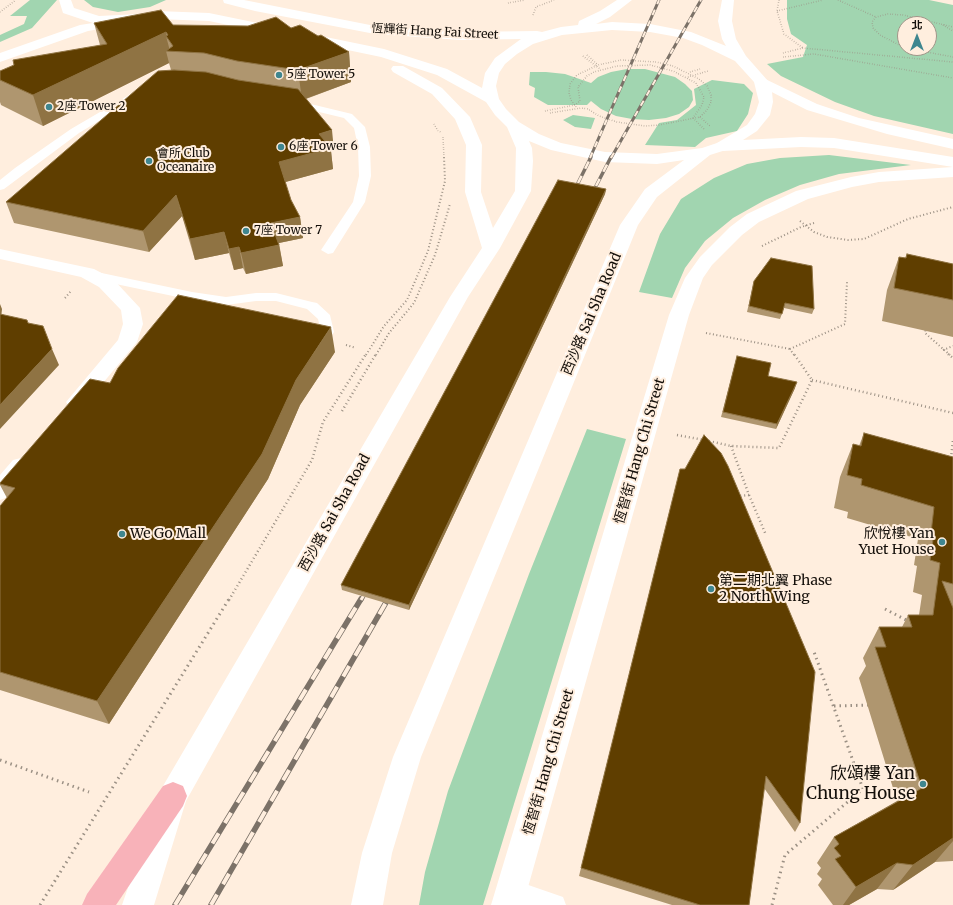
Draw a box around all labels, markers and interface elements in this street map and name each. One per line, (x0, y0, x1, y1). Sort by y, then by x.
north arrow (897, 16, 937, 56)
text: 北 (912, 18, 923, 32)
street label: 恆輝街 Hang Fai Street (371, 21, 499, 43)
place label: 5座 Tower 5 (287, 68, 355, 82)
marker: 5座 Tower 5 (274, 70, 284, 80)
place label: 2座 Tower 2 (57, 100, 126, 114)
marker: 2座 Tower 2 (44, 102, 54, 112)
place label: 6座 Tower 6 (289, 140, 358, 154)
marker: 6座 Tower 6 (276, 142, 286, 152)
place label: 會所 Club Oceanaire (157, 147, 214, 175)
marker: 會所 Club Oceanaire (144, 156, 154, 166)
place label: 7座 Tower 7 (254, 224, 322, 238)
marker: 7座 Tower 7 (241, 226, 251, 236)
street label: 西沙路 Sai Sha Road (559, 250, 625, 378)
street label: 恆智街 Hang Chi Street (611, 376, 669, 526)
street label: 西沙路 Sai Sha Road (296, 451, 374, 575)
place label: We Go Mall (130, 526, 206, 542)
place label: 欣悅樓 Yan Yuet House (859, 526, 934, 558)
marker: We Go Mall (117, 529, 127, 539)
marker: 欣悅樓 Yan Yuet House (937, 537, 947, 547)
place label: 第二期北翼 Phase 2 North Wing (719, 573, 832, 606)
marker: 第二期北翼 Phase 2 North Wing (706, 584, 716, 594)
street label: 恆智街 Hang Chi Street (520, 687, 578, 837)
place label: 欣頌樓 Yan Chung House (806, 764, 915, 804)
marker: 欣頌樓 Yan Chung House (918, 779, 928, 789)

